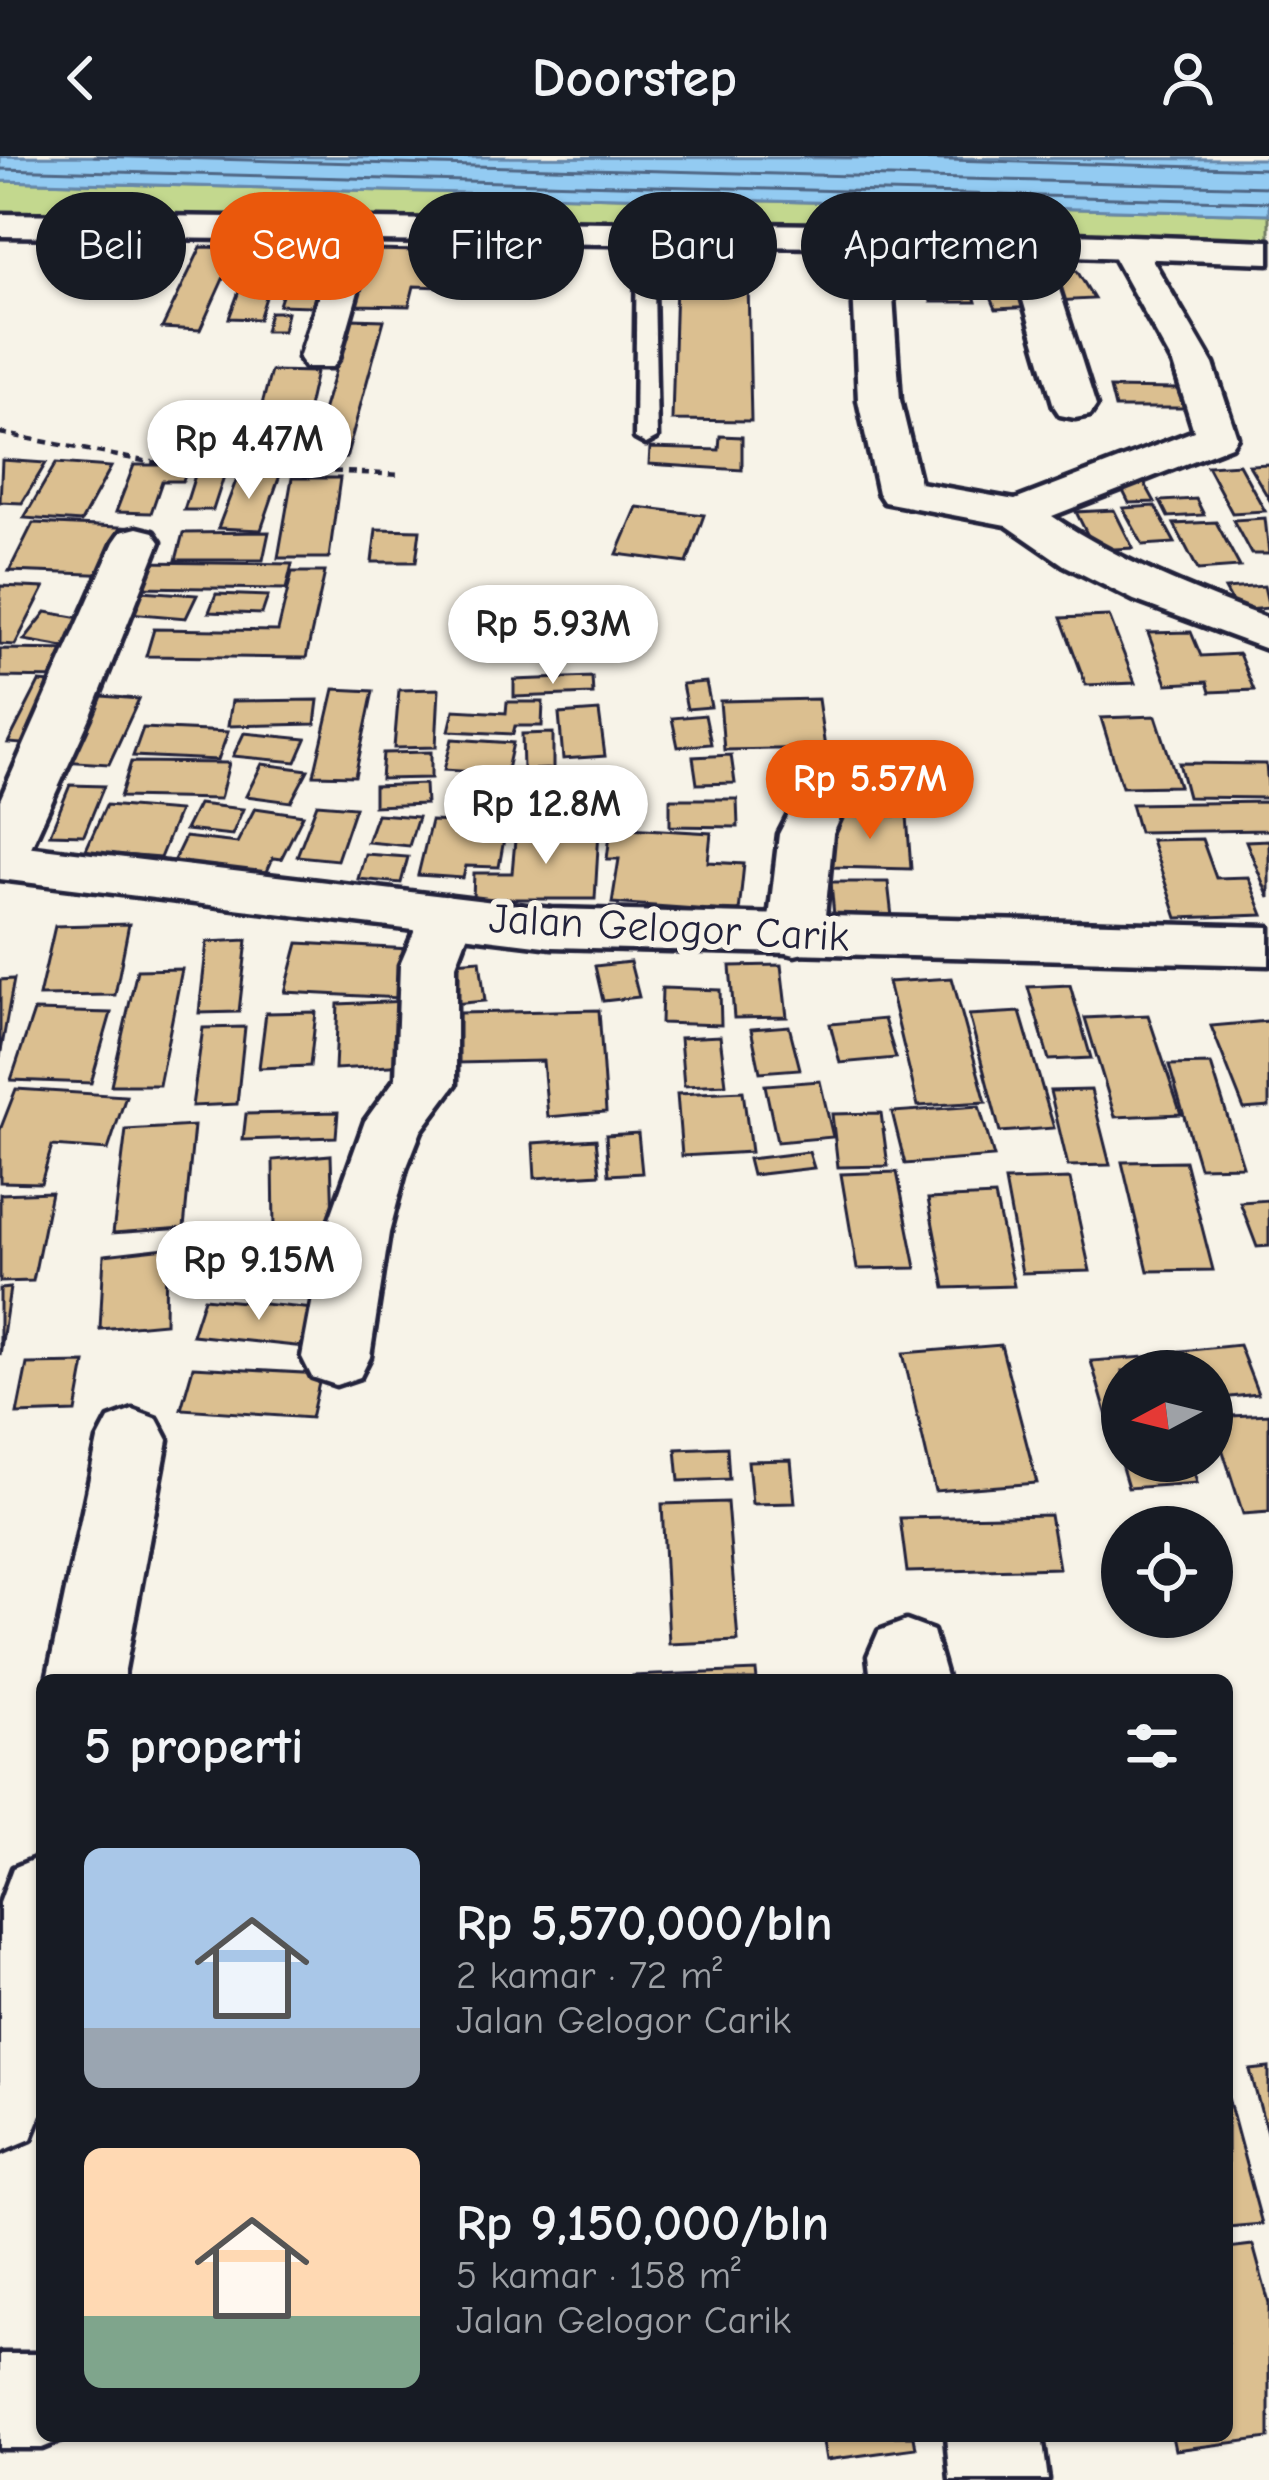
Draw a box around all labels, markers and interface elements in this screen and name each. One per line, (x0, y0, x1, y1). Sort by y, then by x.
icon: back (48, 45, 114, 111)
icon: person (1155, 45, 1221, 111)
text: Doorstep (532, 47, 737, 110)
chip: Beli (36, 192, 186, 300)
chip: Sewa (210, 192, 384, 300)
chip: Filter (408, 192, 584, 300)
chip: Baru (608, 192, 777, 300)
chip: Apartemen (801, 192, 1081, 300)
pin: Rp 4.47M (125, 400, 373, 502)
text: Rp 4.47M (174, 416, 324, 461)
pin: Rp 5.93M (429, 585, 677, 687)
text: Rp 5.93M (475, 601, 631, 646)
pin: Rp 5.57M (746, 740, 994, 842)
text: Rp 5.57M (793, 756, 947, 801)
pin: Rp 12.8M (422, 765, 670, 867)
text: Rp 12.8M (471, 781, 621, 826)
street label: Jalan Gelogor Carik (488, 894, 850, 962)
pin: Rp 9.15M (135, 1221, 383, 1323)
text: Rp 9.15M (183, 1237, 335, 1282)
north arrow (1101, 1350, 1233, 1482)
map controls (1101, 1350, 1233, 1638)
button: locate (1101, 1506, 1233, 1638)
icon: filters (1119, 1713, 1185, 1779)
text: 5 properti (84, 1717, 303, 1776)
text: Rp 5,570,000/bln (456, 1894, 833, 1953)
icon: home (180, 1896, 324, 2040)
text: 2 kamar · 72 m² (456, 1953, 722, 1998)
text: Jalan Gelogor Carik (456, 1998, 791, 2043)
text: Rp 9,150,000/bln (456, 2194, 829, 2253)
icon: home (180, 2196, 324, 2340)
text: 5 kamar · 158 m² (456, 2253, 741, 2298)
text: Jalan Gelogor Carik (456, 2298, 791, 2343)

